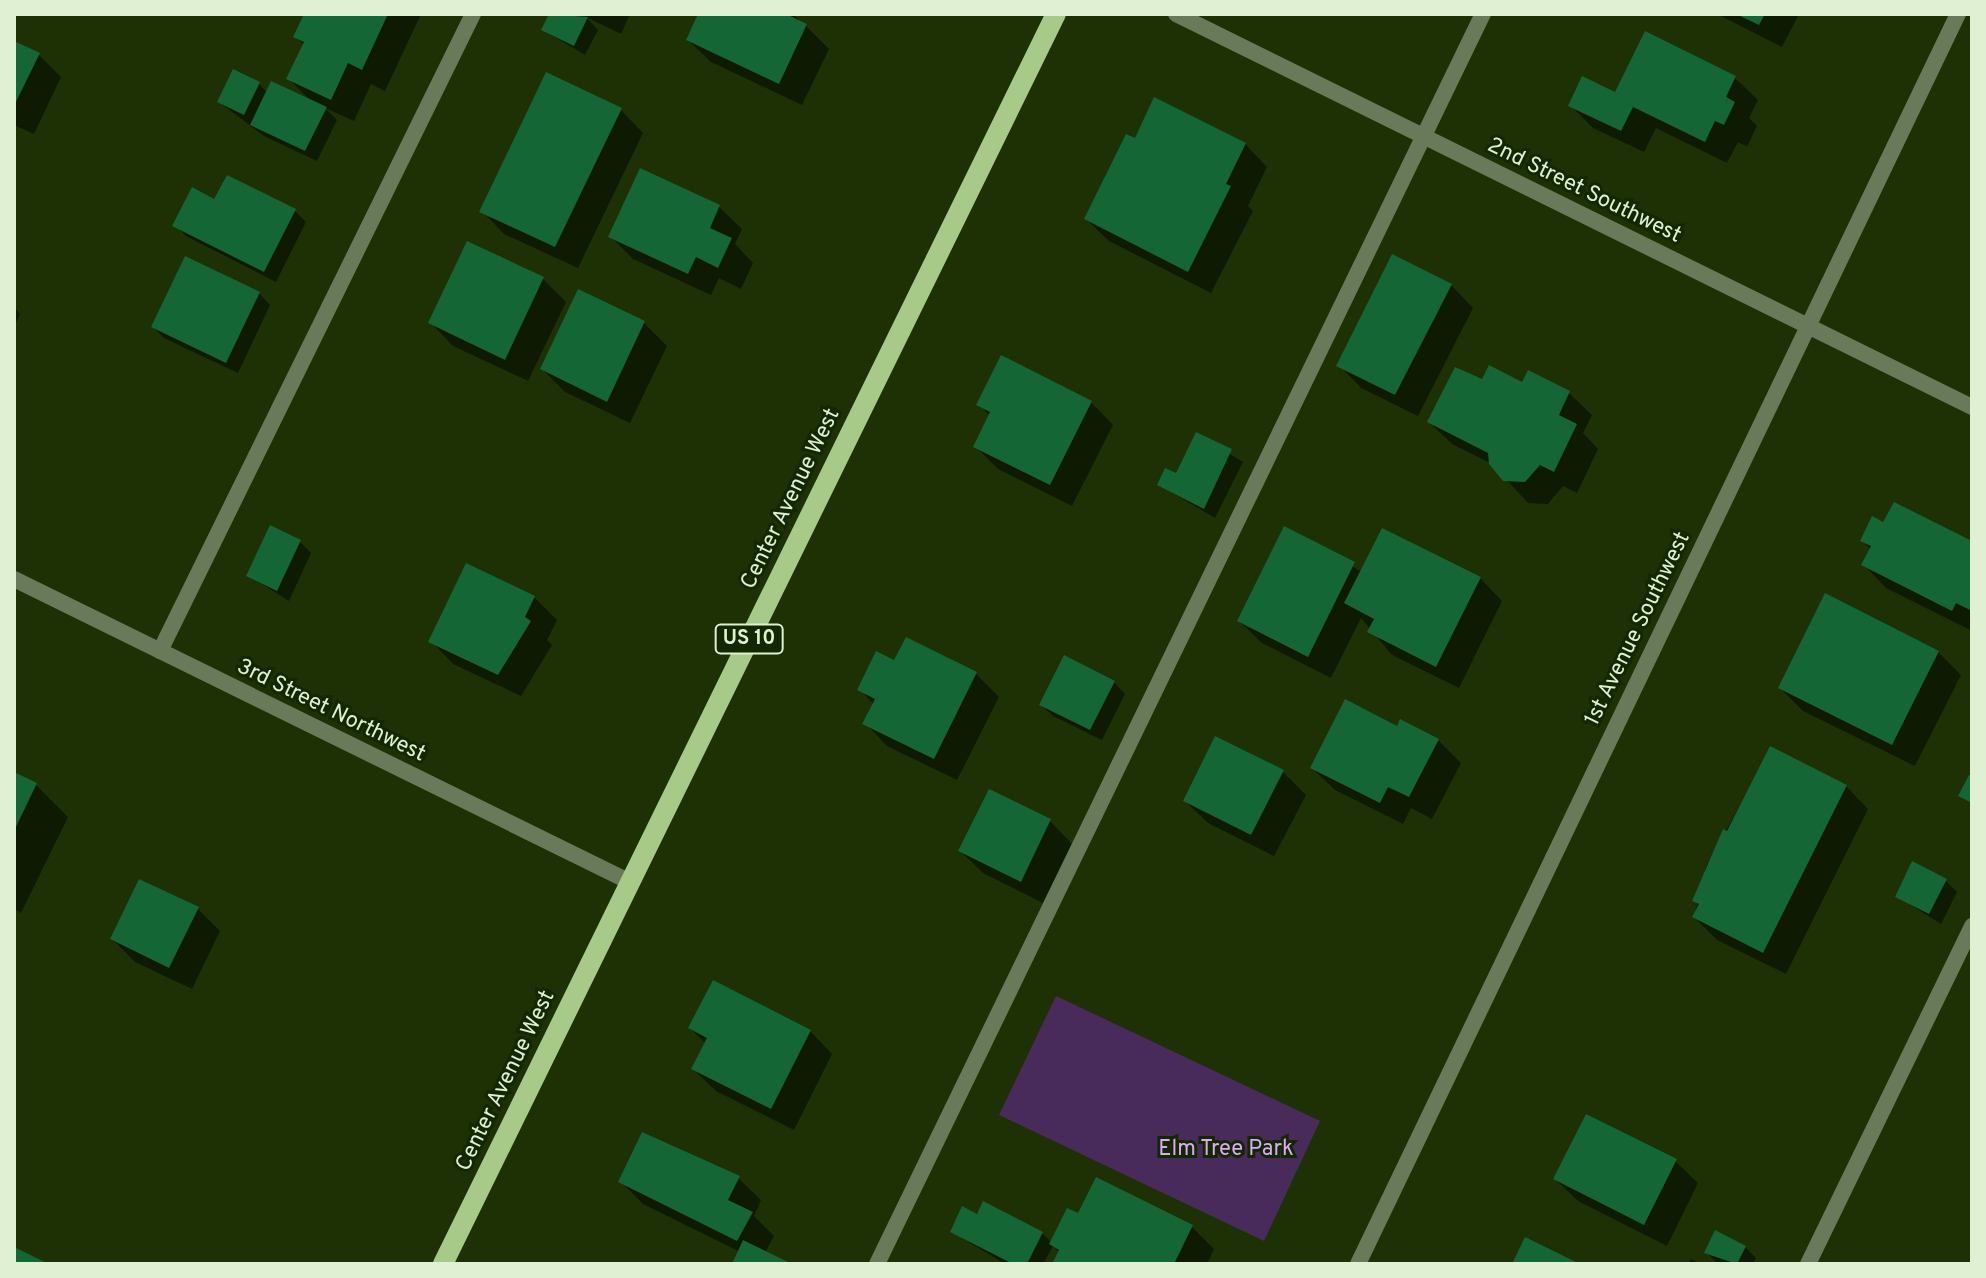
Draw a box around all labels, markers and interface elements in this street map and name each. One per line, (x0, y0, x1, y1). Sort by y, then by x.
street label: 2nd Street Southwest (1483, 133, 1685, 249)
street label: Center Avenue West (735, 404, 847, 594)
street label: 1st Avenue Southwest (1579, 527, 1697, 731)
road number: US 10 (713, 623, 785, 655)
street label: 3rd Street Northwest (232, 654, 430, 768)
street label: Center Avenue West (450, 986, 562, 1176)
park label: Elm Tree Park (1158, 1137, 1294, 1163)

